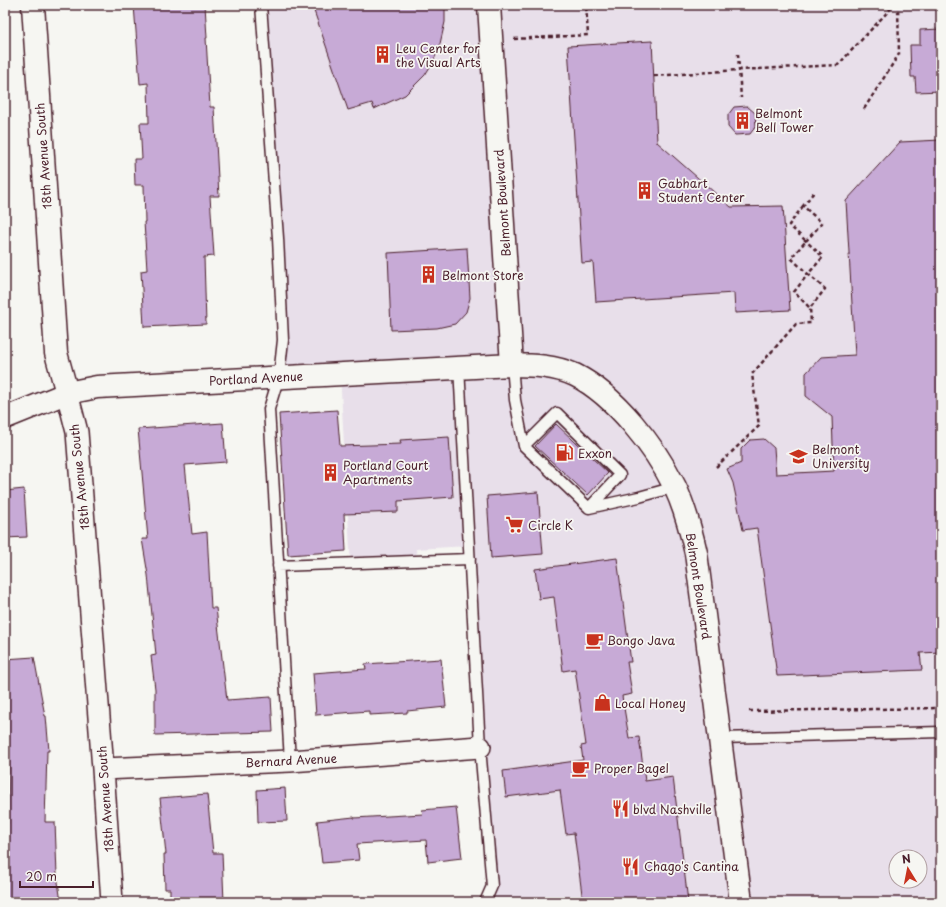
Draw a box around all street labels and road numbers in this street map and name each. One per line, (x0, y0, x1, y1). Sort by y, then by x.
street label: 18th Avenue South (30, 102, 56, 210)
street label: Belmont Boulevard (489, 148, 515, 257)
street label: Portland Avenue (208, 367, 304, 389)
street label: 18th Avenue South (64, 423, 94, 531)
street label: Belmont Boulevard (682, 531, 716, 641)
street label: 18th Avenue South (92, 745, 118, 853)
street label: Bernard Avenue (245, 749, 338, 771)

